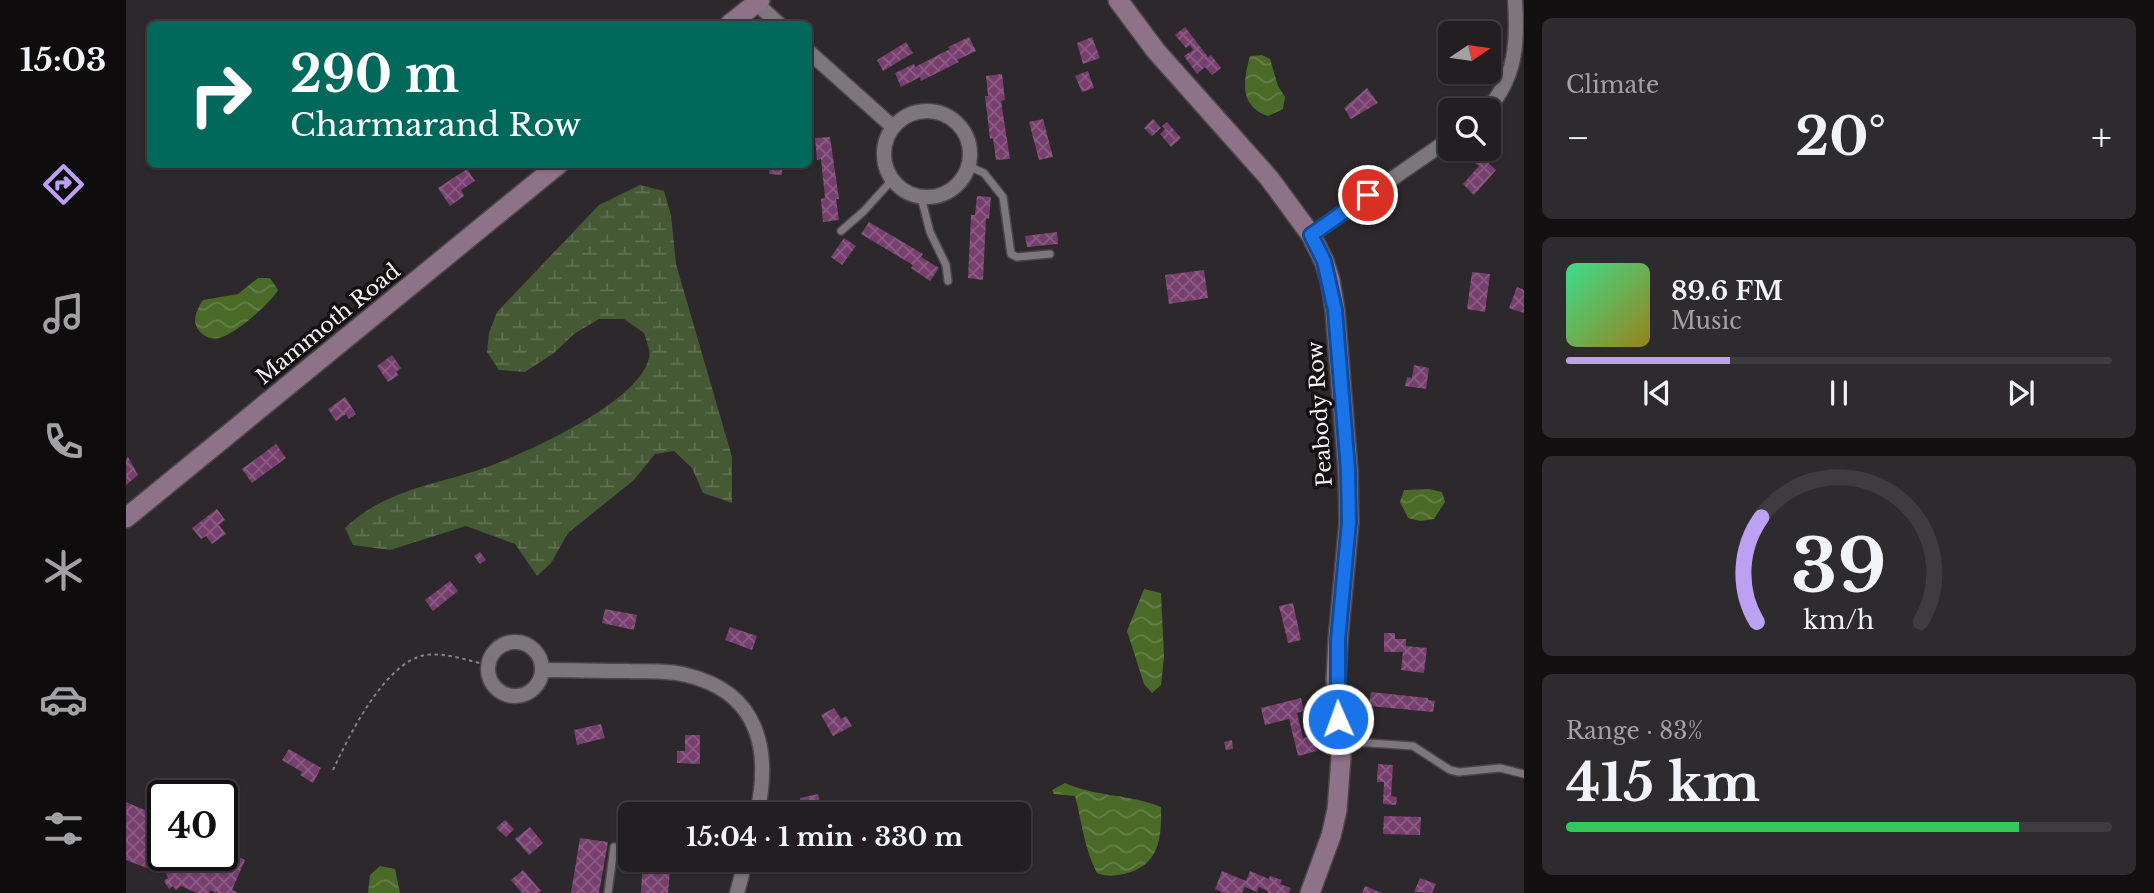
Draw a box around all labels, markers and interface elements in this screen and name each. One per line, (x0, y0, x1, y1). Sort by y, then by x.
north arrow (1438, 21, 1502, 84)
map controls (1438, 21, 1501, 161)
text: 15:03 (20, 40, 106, 80)
text: 290 m (290, 44, 459, 105)
icon: right (175, 49, 266, 140)
text: Climate (1566, 71, 1659, 99)
button: search (1438, 98, 1501, 161)
text: Charmarand Row (290, 105, 581, 145)
text: 20° (1795, 105, 1886, 169)
text: − (1566, 114, 1590, 161)
text: + (2091, 114, 2112, 161)
icon: directions (39, 160, 88, 209)
pin (1338, 165, 1398, 225)
icon: arrive (1349, 176, 1387, 214)
street label: Mammoth Road (251, 258, 405, 390)
text: 89.6 FM (1671, 275, 1783, 307)
icon: music (39, 289, 88, 338)
text: Music (1671, 307, 1742, 335)
street label: Peabody Row (1302, 341, 1338, 487)
icon: previous (1638, 374, 1676, 412)
icon: pause (1820, 374, 1858, 412)
icon: next (2002, 374, 2040, 412)
icon: phone (39, 417, 88, 466)
text: 39 (1791, 521, 1887, 612)
icon: climate (39, 546, 88, 595)
text: km/h (1804, 605, 1874, 636)
icon: car (39, 675, 88, 724)
position arrow (1301, 682, 1375, 756)
text: Range · 83% (1566, 717, 1703, 745)
text: 415 km (1566, 751, 1760, 815)
speed limit sign: 40 (147, 780, 238, 871)
icon: filters (39, 804, 88, 853)
text: 15:04 · 1 min · 330 m (686, 821, 963, 853)

